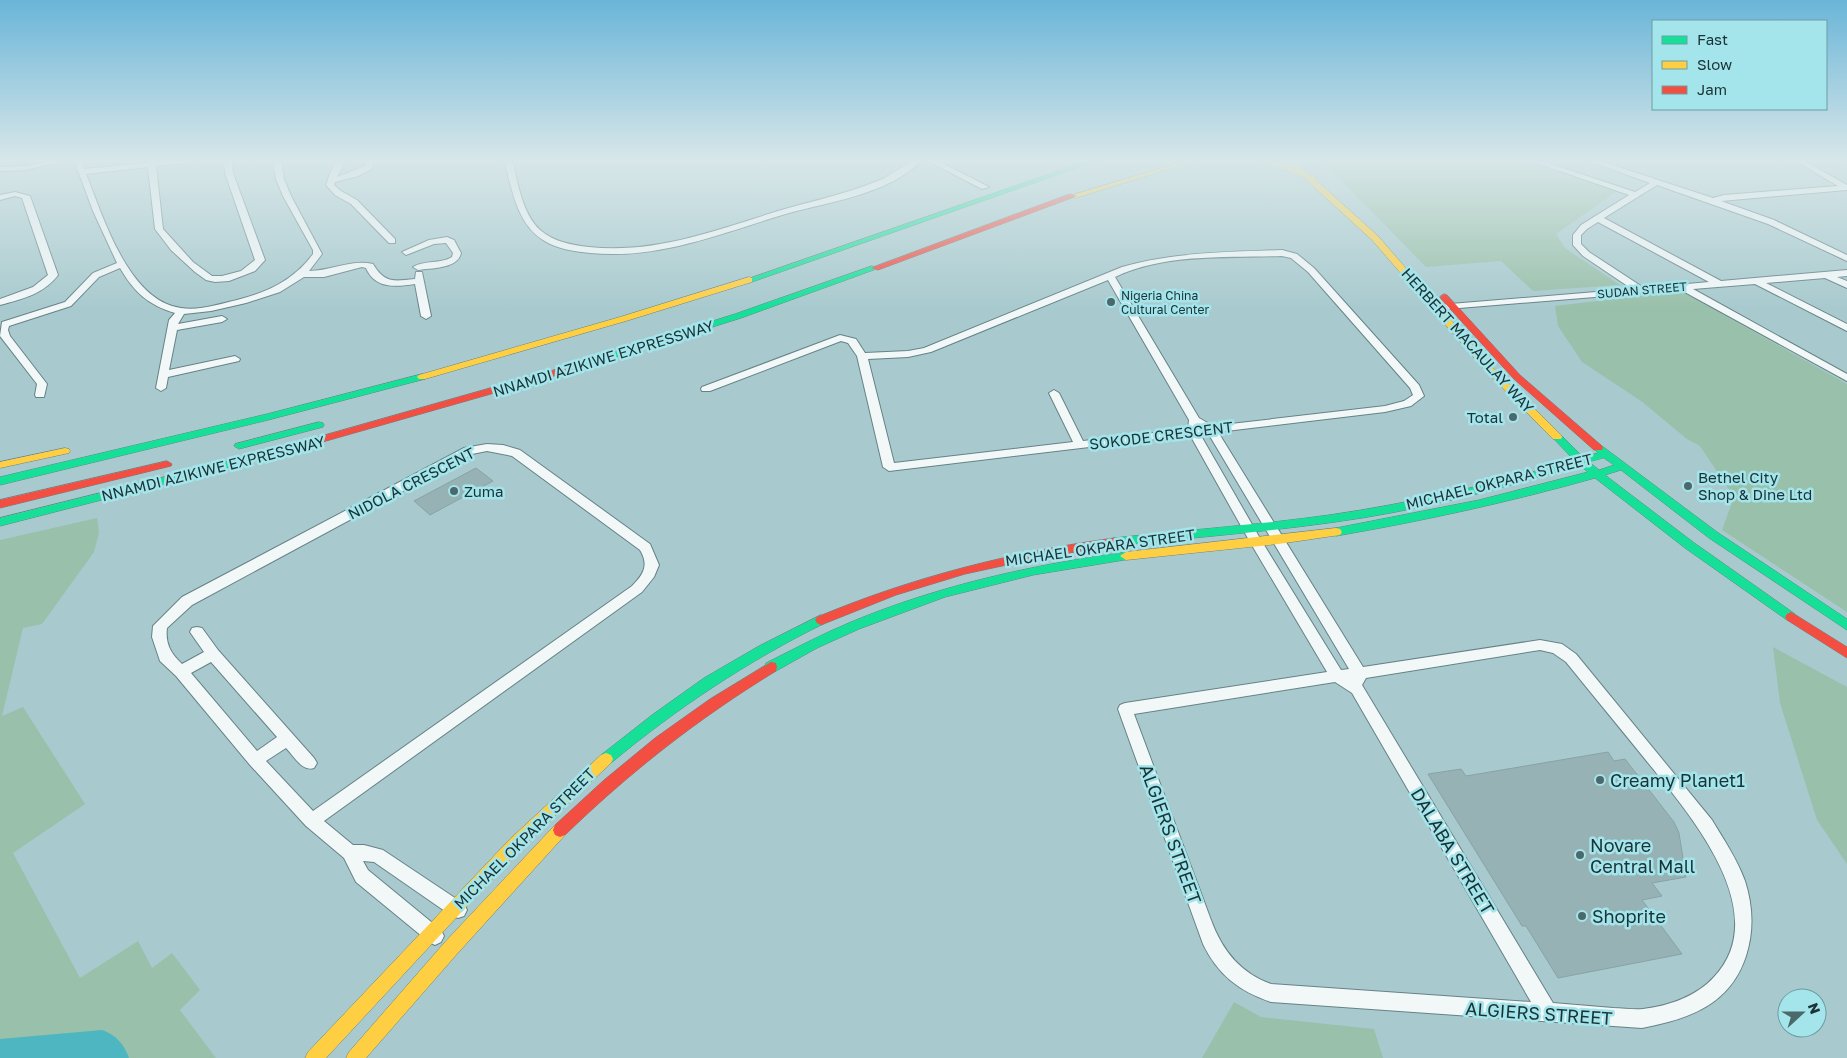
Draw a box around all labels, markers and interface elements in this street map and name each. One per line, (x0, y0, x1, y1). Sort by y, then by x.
legend (1652, 20, 1827, 110)
text: Fast (1697, 30, 1728, 48)
text: Slow (1697, 55, 1732, 73)
text: Jam (1697, 80, 1727, 98)
street label: HERBERT MACAULAY WAY (1398, 264, 1538, 416)
street label: SUDAN STREET (1596, 279, 1688, 301)
place label: Nigeria China Cultural Center (1121, 288, 1209, 317)
marker: Nigeria China Cultural Center (1105, 296, 1117, 308)
street label: NNAMDI AZIKIWE EXPRESSWAY (491, 316, 716, 400)
place label: Total (1467, 408, 1503, 426)
marker: Total (1507, 411, 1519, 423)
street label: SOKODE CRESCENT (1088, 417, 1234, 453)
street label: NNAMDI AZIKIWE EXPRESSWAY (99, 431, 327, 505)
street label: NIDOLA CRESCENT (345, 443, 477, 523)
street label: MICHAEL OKPARA STREET (1404, 449, 1594, 513)
place label: Bethel City Shop & Dine Ltd (1698, 468, 1812, 503)
marker: Bethel City Shop & Dine Ltd (1682, 480, 1694, 492)
place label: Zuma (464, 482, 504, 500)
marker: Zuma (448, 485, 460, 497)
street label: MICHAEL OKPARA STREET (1004, 525, 1196, 569)
street label: ALGIERS STREET (1135, 761, 1207, 907)
street label: MICHAEL OKPARA STREET (450, 764, 598, 912)
place label: Creamy Planet1 (1610, 769, 1745, 791)
marker: Creamy Planet1 (1594, 774, 1606, 786)
street label: DALABA STREET (1407, 784, 1499, 918)
place label: Novare Central Mall (1590, 834, 1695, 877)
marker: Novare Central Mall (1574, 849, 1586, 861)
place label: Shoprite (1592, 905, 1666, 927)
marker: Shoprite (1576, 910, 1588, 922)
north arrow (1777, 988, 1827, 1038)
street label: ALGIERS STREET (1465, 997, 1613, 1029)
text: N (1805, 1000, 1824, 1016)

